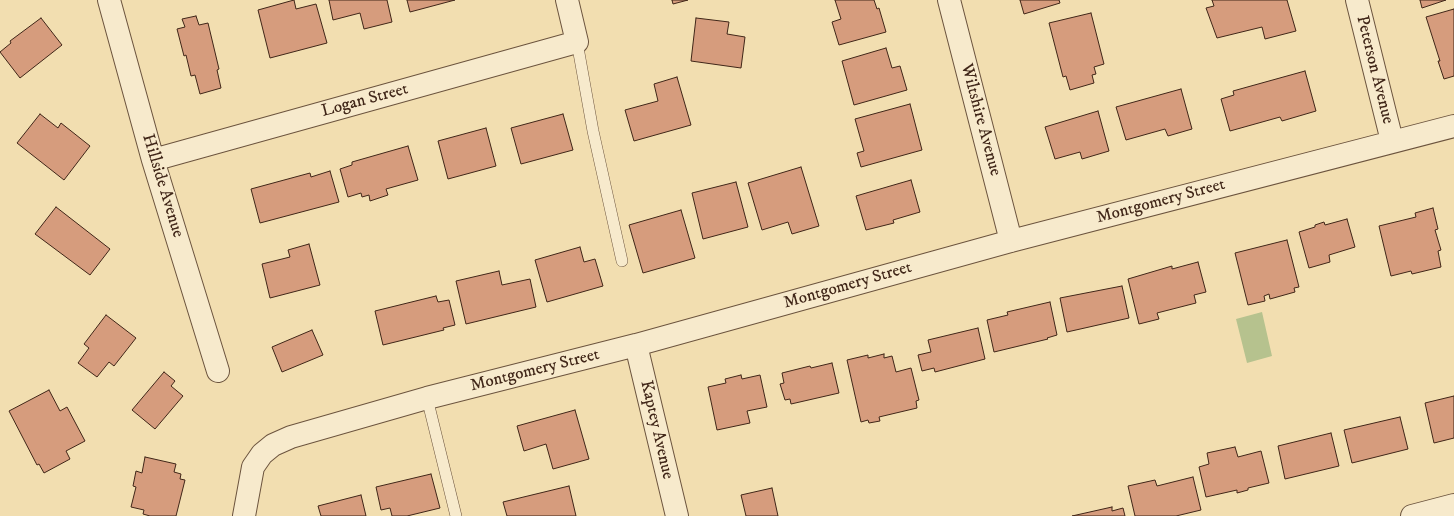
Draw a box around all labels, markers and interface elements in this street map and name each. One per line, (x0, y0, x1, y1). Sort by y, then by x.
street label: Peterson Avenue (1351, 14, 1397, 126)
street label: Wiltshire Avenue (955, 62, 1005, 178)
street label: Logan Street (319, 80, 411, 122)
street label: Hillside Avenue (137, 132, 187, 240)
street label: Montgomery Street (1094, 175, 1228, 229)
street label: Montgomery Street (782, 258, 914, 314)
street label: Montgomery Street (468, 345, 602, 397)
street label: Kaptey Avenue (635, 379, 677, 481)

